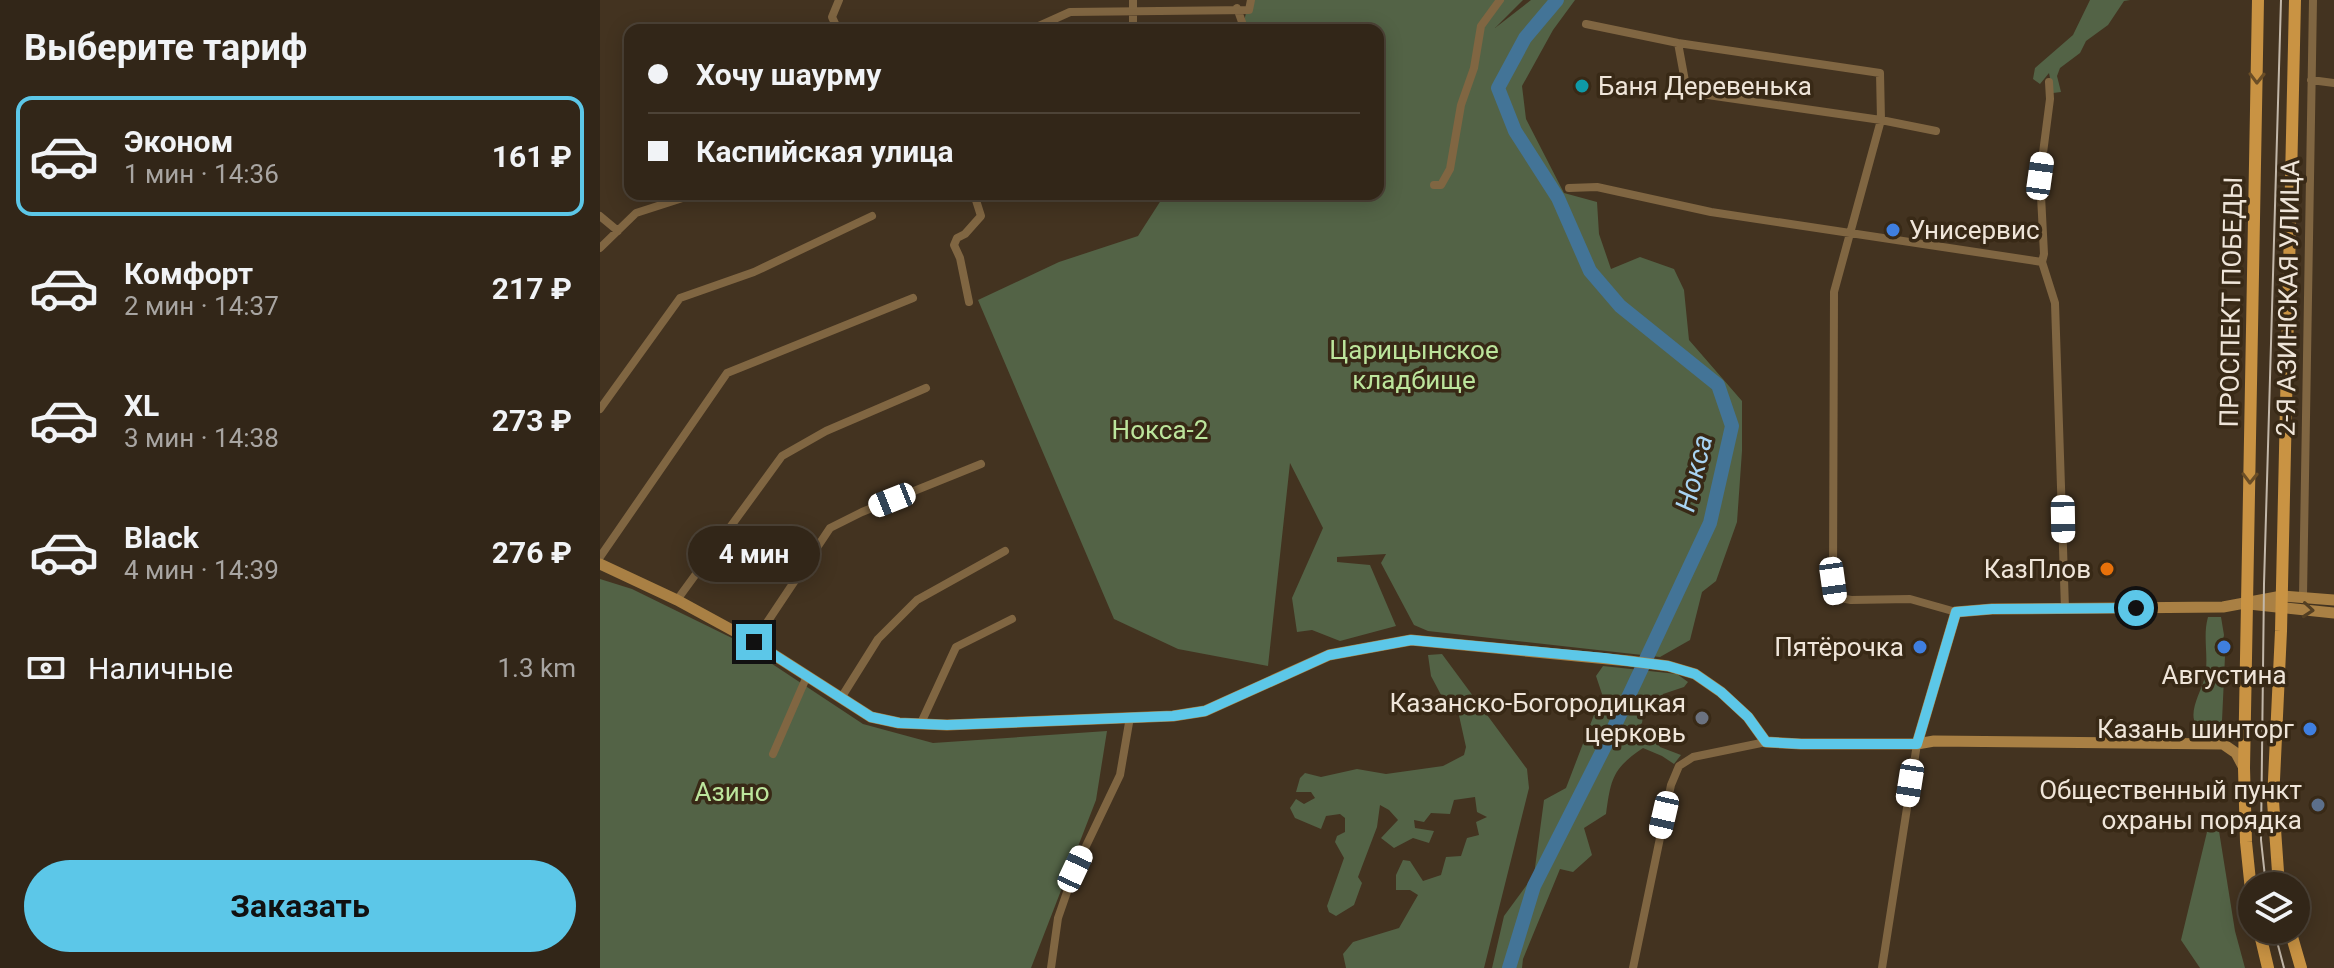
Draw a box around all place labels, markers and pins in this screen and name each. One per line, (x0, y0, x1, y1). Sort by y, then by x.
place label: Баня Деревенька (1598, 71, 1812, 101)
marker: Баня Деревенька (1573, 77, 1591, 95)
place label: Унисервис (1909, 215, 2040, 245)
marker: Унисервис (1884, 221, 1902, 239)
place label: КазПлов (1984, 554, 2091, 584)
marker: КазПлов (2098, 560, 2116, 578)
place label: Пятёрочка (1774, 632, 1904, 662)
marker: Пятёрочка (1911, 638, 1929, 656)
marker: Августина (2215, 638, 2233, 656)
place label: Августина (2161, 660, 2287, 690)
place label: Казанско-Богородицкая церковь (1390, 688, 1686, 748)
marker: Казанско-Богородицкая церковь (1693, 709, 1711, 727)
place label: Казань шинторг (2097, 714, 2294, 744)
marker: Казань шинторг (2301, 720, 2319, 738)
place label: Общественный пункт охраны порядка (2039, 775, 2302, 835)
marker: Общественный пункт охраны порядка (2309, 796, 2327, 814)

